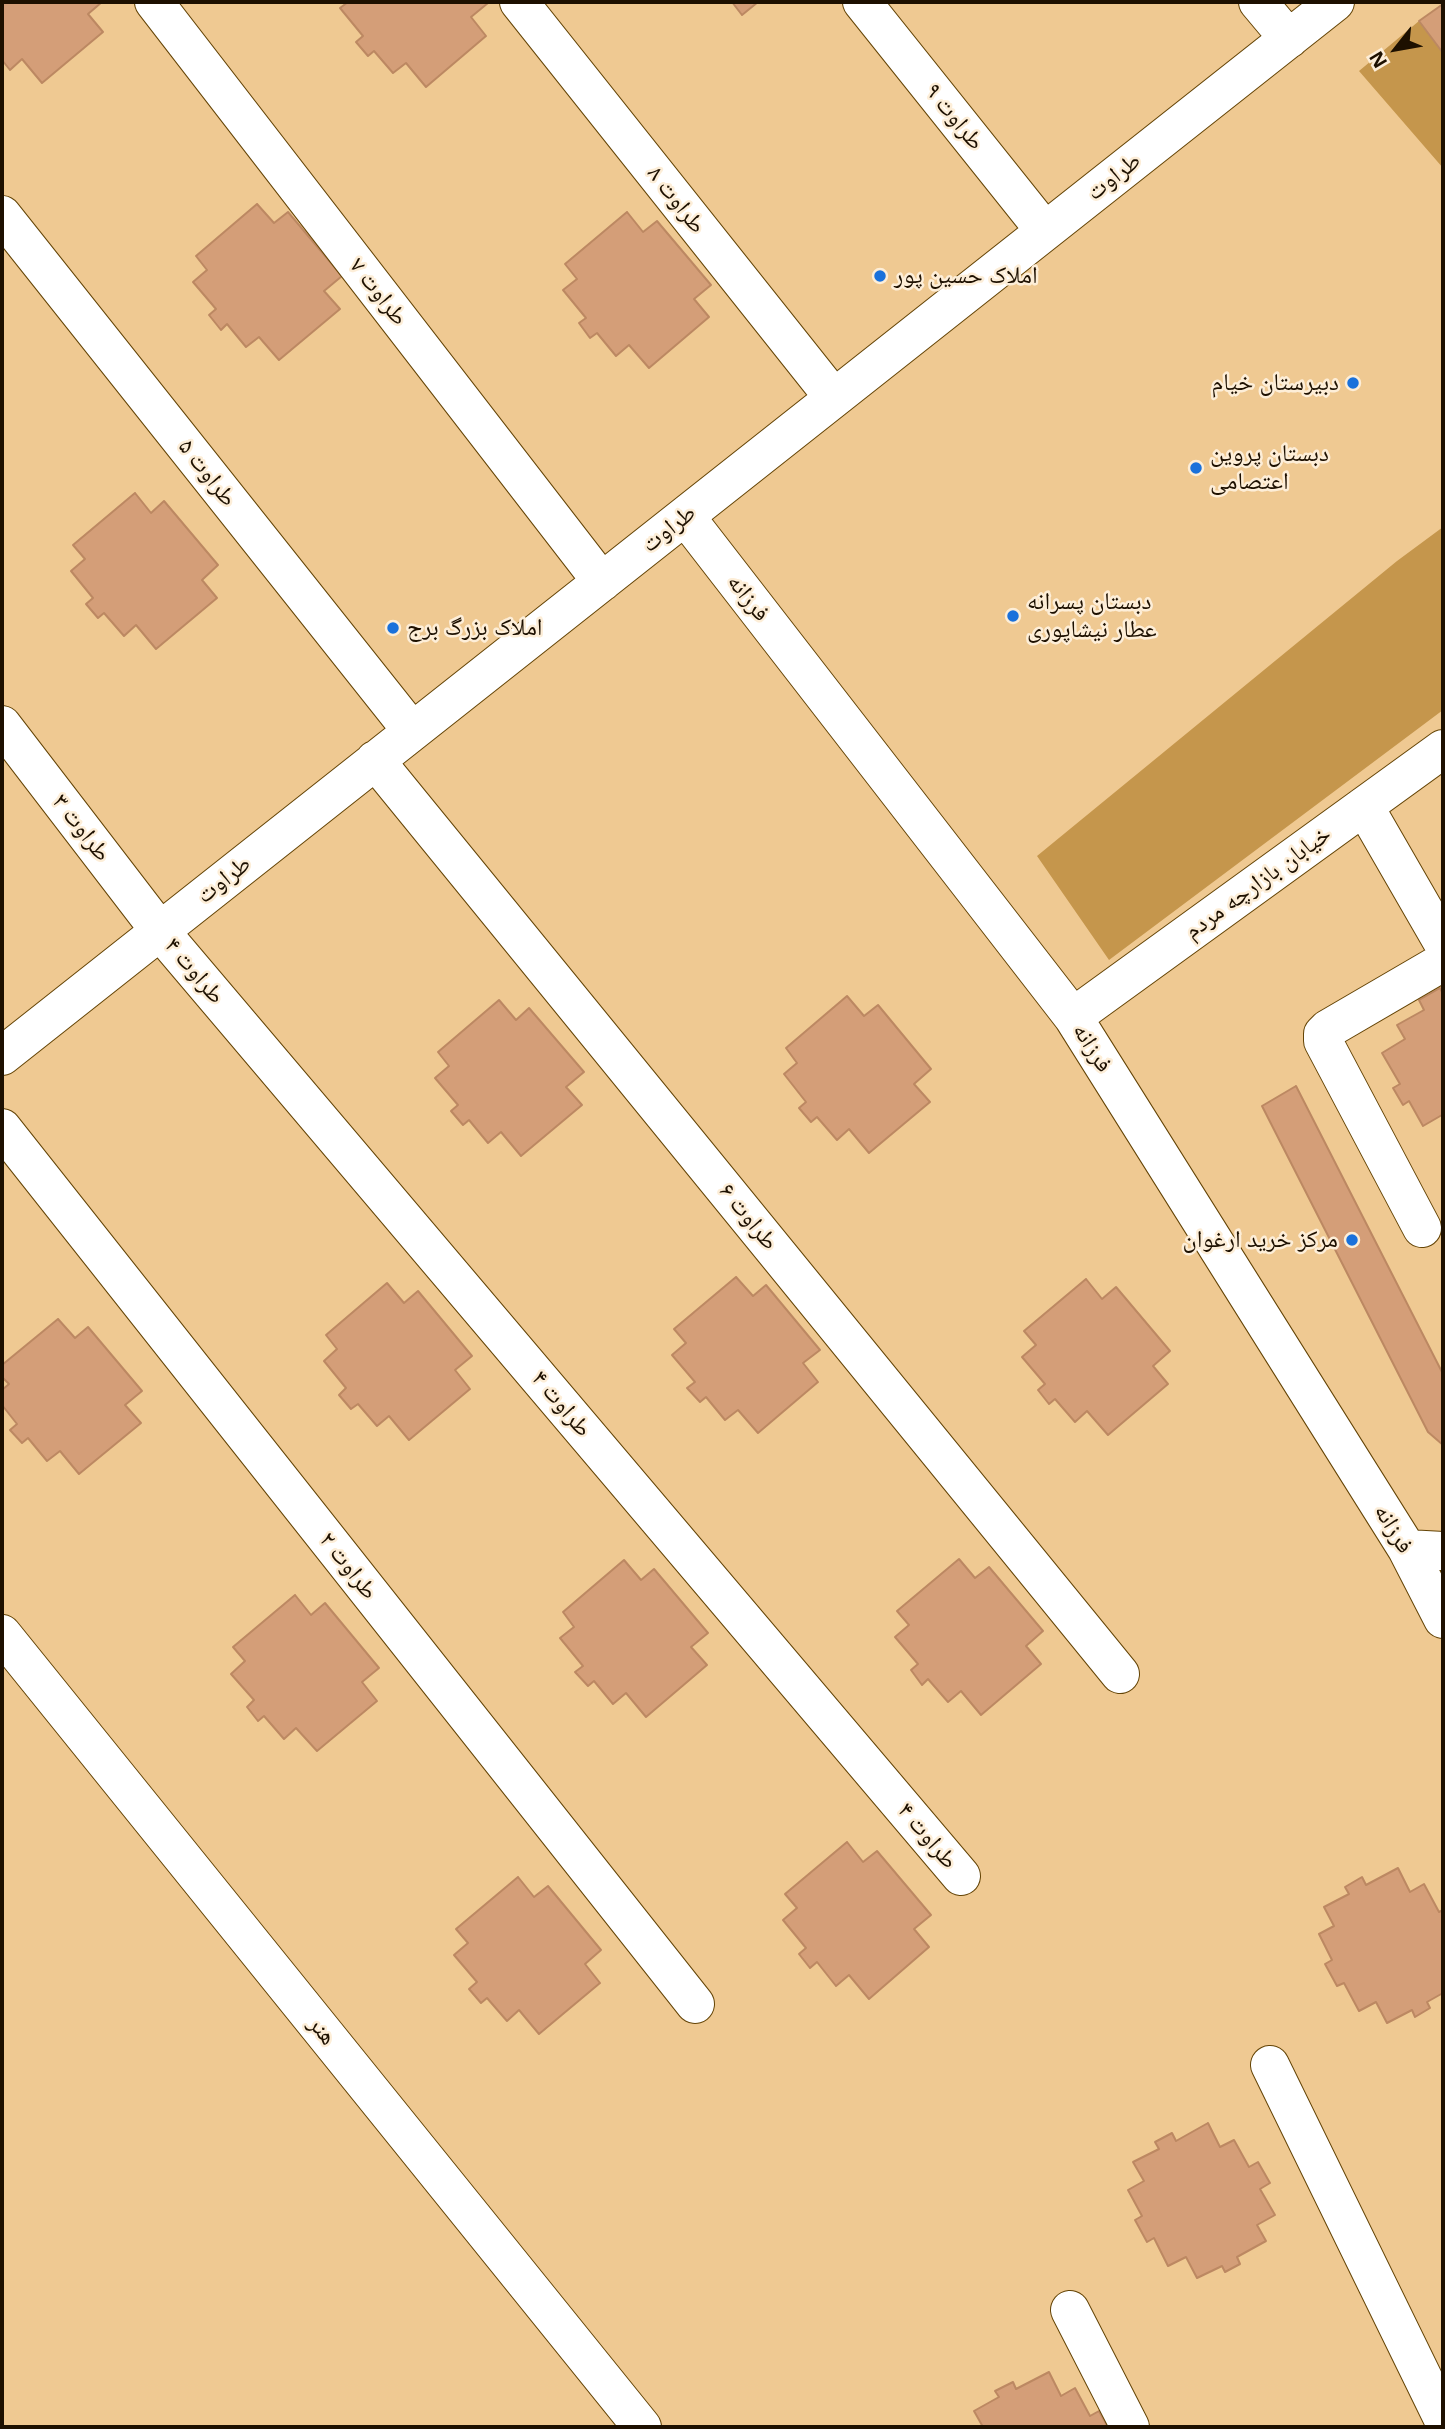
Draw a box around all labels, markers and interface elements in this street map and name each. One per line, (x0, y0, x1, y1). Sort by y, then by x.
north arrow (1361, 14, 1431, 84)
text: N (1363, 47, 1393, 73)
street label: طراوت ۹ (918, 78, 990, 156)
street label: طراوت (1081, 147, 1147, 207)
street label: طراوت ۸ (641, 160, 711, 240)
street label: طراوت ۷ (343, 252, 413, 332)
place label: املاک حسین پور (894, 262, 1038, 290)
marker: املاک حسین پور (872, 268, 888, 284)
place label: دبیرستان خیام (1212, 369, 1339, 397)
marker: دبیرستان خیام (1345, 375, 1361, 391)
street label: طراوت ۵ (172, 433, 242, 513)
place label: دبستان پروین اعتصامی (1210, 440, 1329, 496)
marker: دبستان پروین اعتصامی (1188, 460, 1204, 476)
street label: طراوت (636, 499, 702, 559)
street label: فرزانه (721, 569, 775, 627)
place label: دبستان پسرانه عطار نیشاپوری (1027, 588, 1157, 644)
marker: دبستان پسرانه عطار نیشاپوری (1005, 608, 1021, 624)
place label: املاک بزرگ برج (407, 614, 543, 642)
marker: املاک بزرگ برج (385, 620, 401, 636)
street label: طراوت ۳ (46, 788, 116, 868)
street label: خیابان بازارچه مردم (1179, 820, 1337, 946)
street label: طراوت (191, 850, 257, 910)
street label: طراوت ۴ (158, 932, 230, 1010)
street label: فرزانه (1066, 1018, 1118, 1078)
street label: طراوت ۶ (712, 1178, 784, 1256)
place label: مرکز خرید ارغوان (1183, 1226, 1338, 1254)
marker: مرکز خرید ارغوان (1344, 1232, 1360, 1248)
street label: طراوت ۴ (525, 1365, 597, 1443)
street label: فرزانه (1367, 1499, 1419, 1559)
street label: طراوت ۲ (313, 1526, 383, 1606)
street label: طراوت ۴ (891, 1797, 963, 1875)
street label: هنر (302, 2011, 342, 2051)

